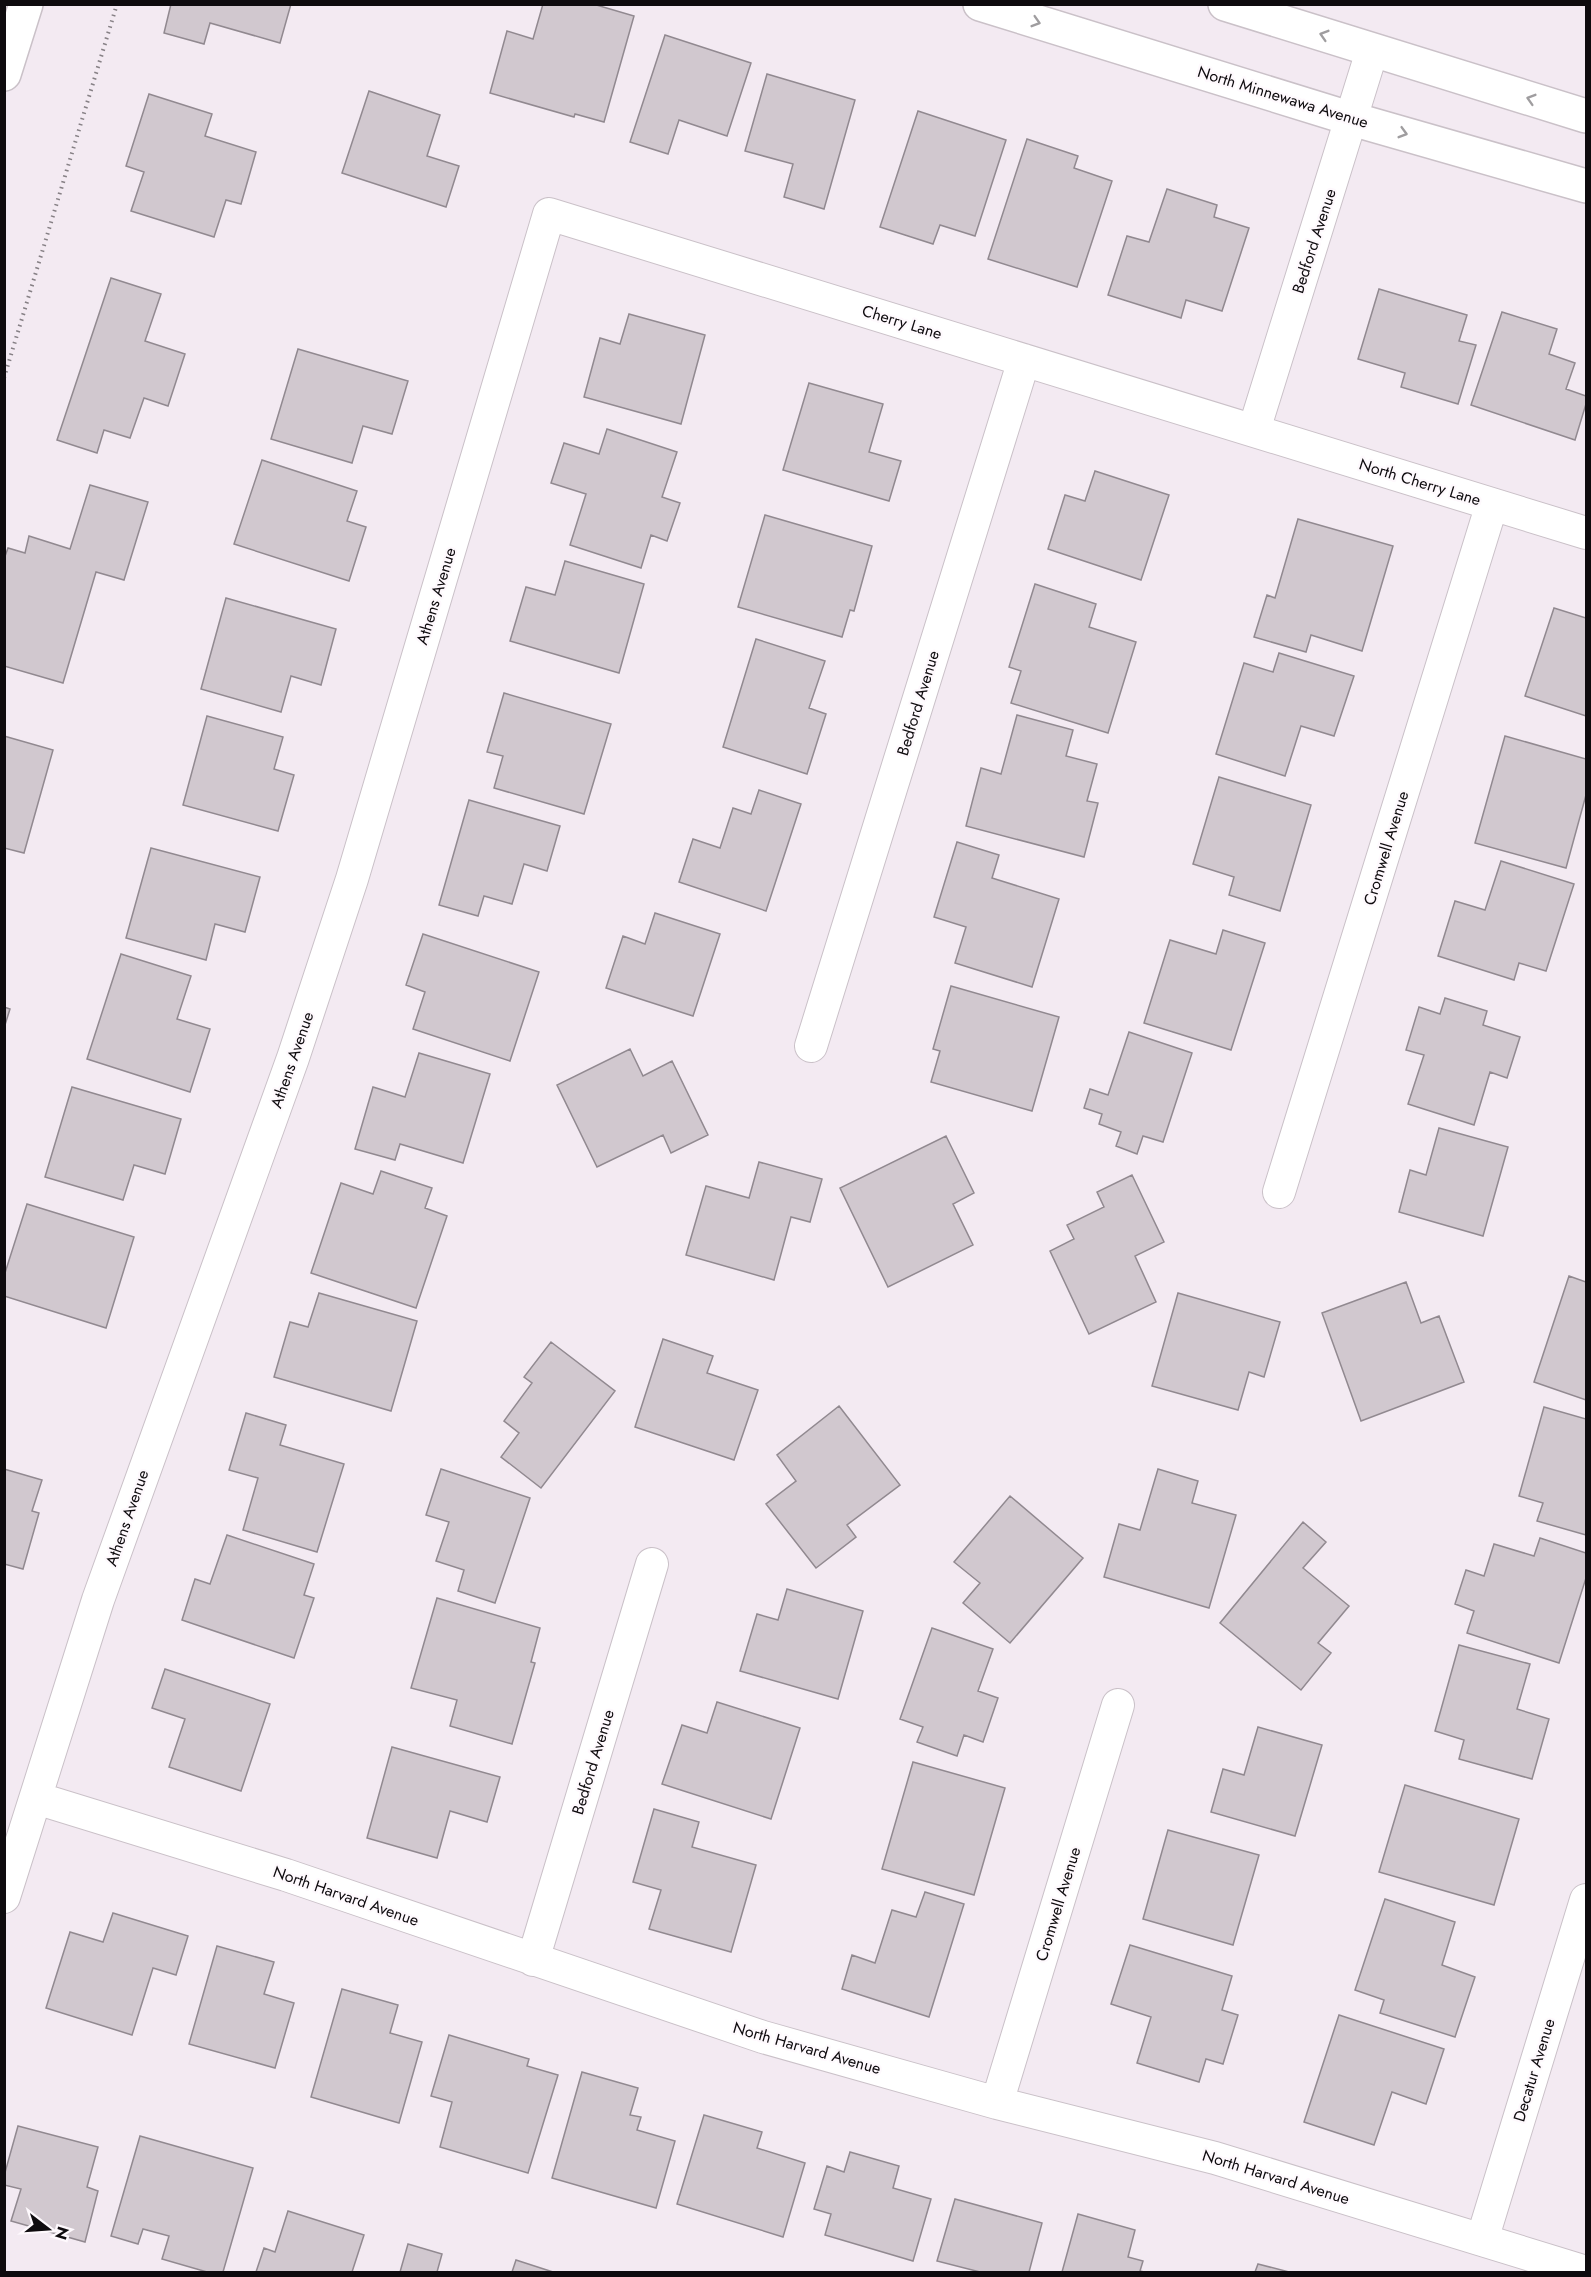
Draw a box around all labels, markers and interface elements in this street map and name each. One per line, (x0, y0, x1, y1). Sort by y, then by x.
one-way arrow (1030, 15, 1041, 27)
one-way arrow (1319, 30, 1330, 43)
street label: North Minnewawa Avenue (1195, 60, 1371, 134)
one-way arrow (1526, 94, 1536, 106)
one-way arrow (1398, 126, 1408, 139)
street label: Bedford Avenue (1286, 186, 1342, 296)
street label: Cherry Lane (859, 299, 945, 345)
street label: North Cherry Lane (1356, 453, 1484, 511)
street label: Athens Avenue (410, 545, 462, 647)
street label: Bedford Avenue (891, 648, 945, 758)
street label: Cromwell Avenue (1358, 788, 1414, 908)
street label: Athens Avenue (265, 1009, 319, 1111)
street label: Athens Avenue (100, 1467, 154, 1569)
street label: Bedford Avenue (566, 1707, 620, 1817)
street label: Cromwell Avenue (1030, 1844, 1086, 1964)
street label: North Harvard Avenue (270, 1860, 422, 1932)
street label: North Harvard Avenue (730, 2016, 884, 2080)
street label: Decatur Avenue (1507, 2016, 1561, 2124)
street label: North Harvard Avenue (1200, 2144, 1352, 2210)
north arrow (18, 2199, 78, 2259)
text: N (49, 2224, 75, 2243)

